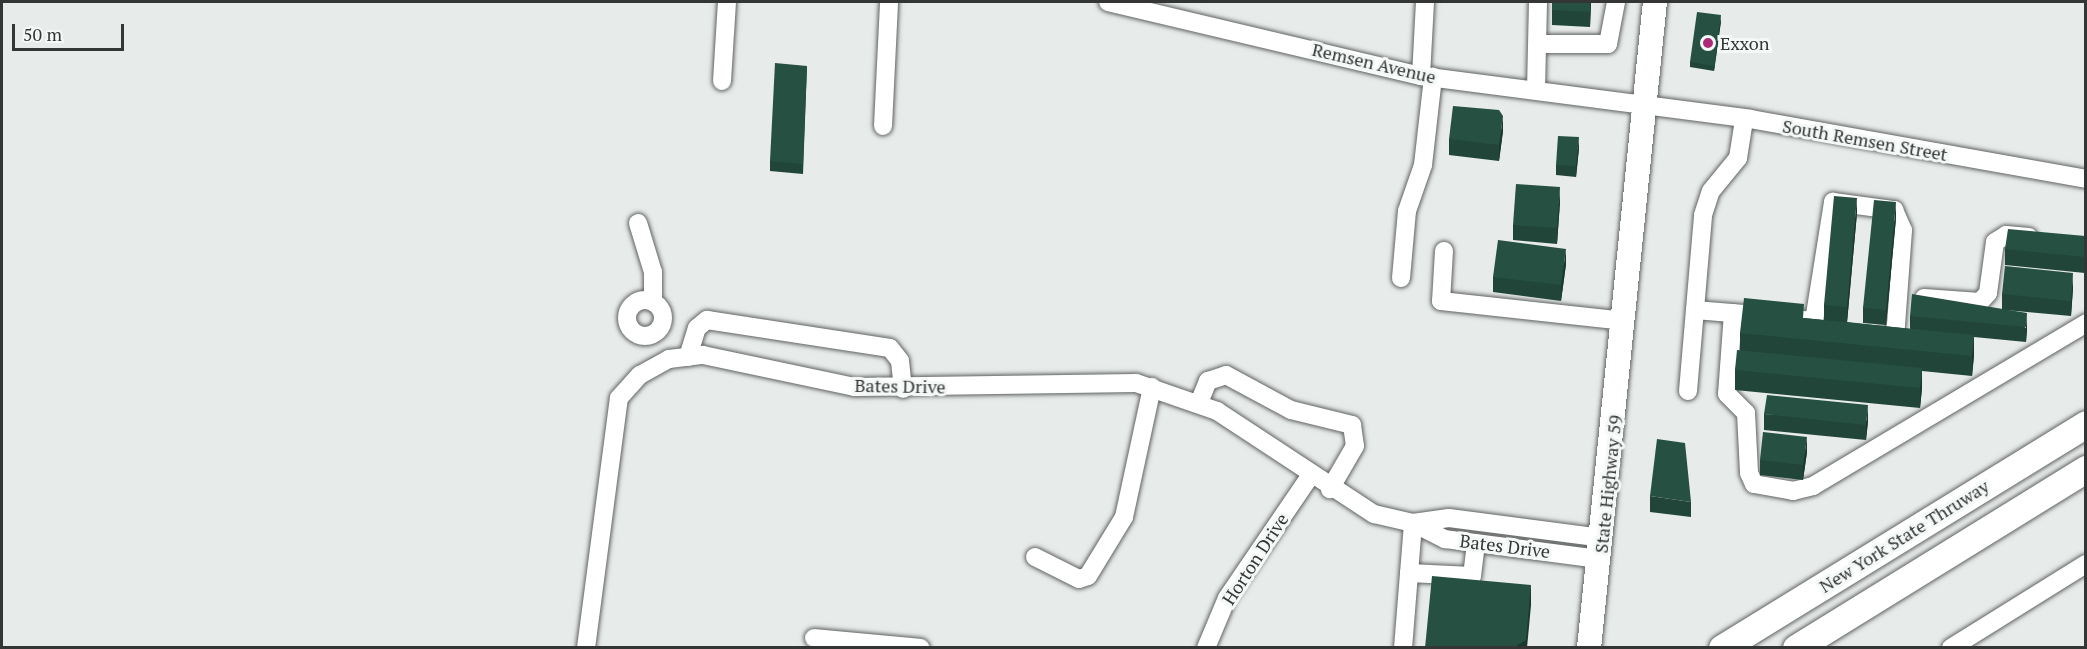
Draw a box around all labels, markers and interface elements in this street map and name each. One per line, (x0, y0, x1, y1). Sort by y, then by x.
scale bar (15, 12, 128, 50)
text: 50 m (23, 22, 62, 46)
place label: Exxon (1720, 32, 1769, 54)
marker: Exxon (1701, 36, 1715, 50)
street label: Remsen Avenue (1310, 38, 1438, 88)
street label: South Remsen Street (1781, 115, 1949, 165)
street label: Bates Drive (854, 374, 946, 398)
street label: State Highway 59 (1590, 414, 1626, 554)
street label: New York State Thruway (1815, 475, 1993, 597)
street label: Horton Drive (1217, 509, 1293, 609)
street label: Bates Drive (1459, 530, 1551, 562)

